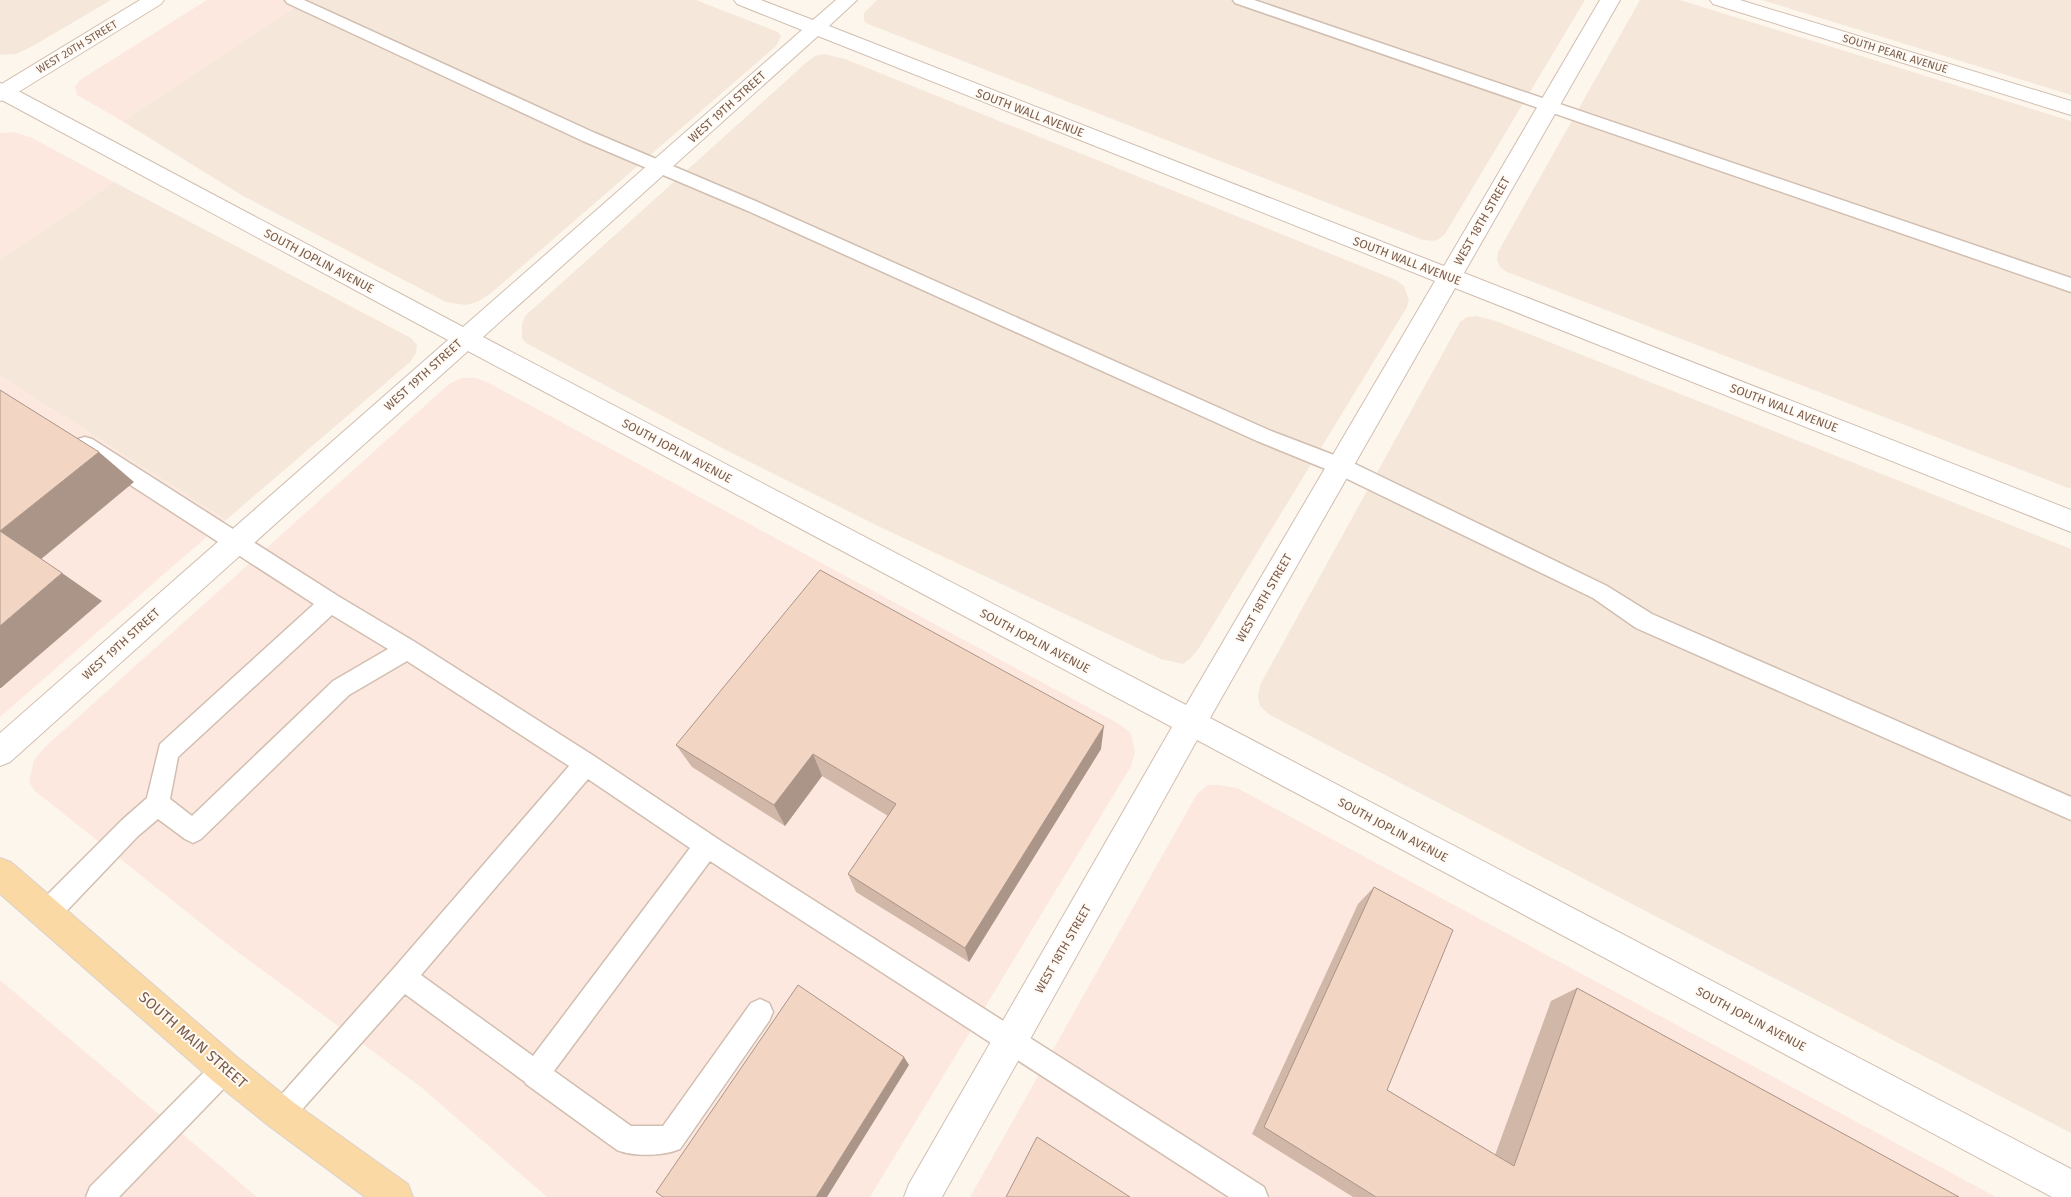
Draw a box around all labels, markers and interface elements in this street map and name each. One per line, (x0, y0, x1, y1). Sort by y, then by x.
street label: WEST 20TH STREET (34, 18, 120, 76)
street label: SOUTH PEARL AVENUE (1841, 32, 1949, 76)
street label: WEST 19TH STREET (685, 68, 769, 145)
street label: SOUTH WALL AVENUE (974, 86, 1086, 140)
street label: WEST 18TH STREET (1451, 174, 1513, 268)
street label: SOUTH JOPLIN AVENUE (262, 226, 376, 296)
street label: SOUTH WALL AVENUE (1351, 234, 1463, 288)
street label: WEST 19TH STREET (381, 336, 465, 413)
street label: SOUTH WALL AVENUE (1728, 381, 1840, 435)
street label: SOUTH JOPLIN AVENUE (620, 416, 734, 486)
street label: WEST 18TH STREET (1233, 551, 1295, 645)
street label: WEST 19TH STREET (79, 605, 163, 682)
street label: SOUTH JOPLIN AVENUE (978, 606, 1092, 676)
street label: SOUTH JOPLIN AVENUE (1336, 795, 1450, 865)
street label: WEST 18TH STREET (1032, 902, 1094, 996)
street label: SOUTH JOPLIN AVENUE (1694, 984, 1808, 1054)
street label: SOUTH MAIN STREET (135, 988, 251, 1092)

